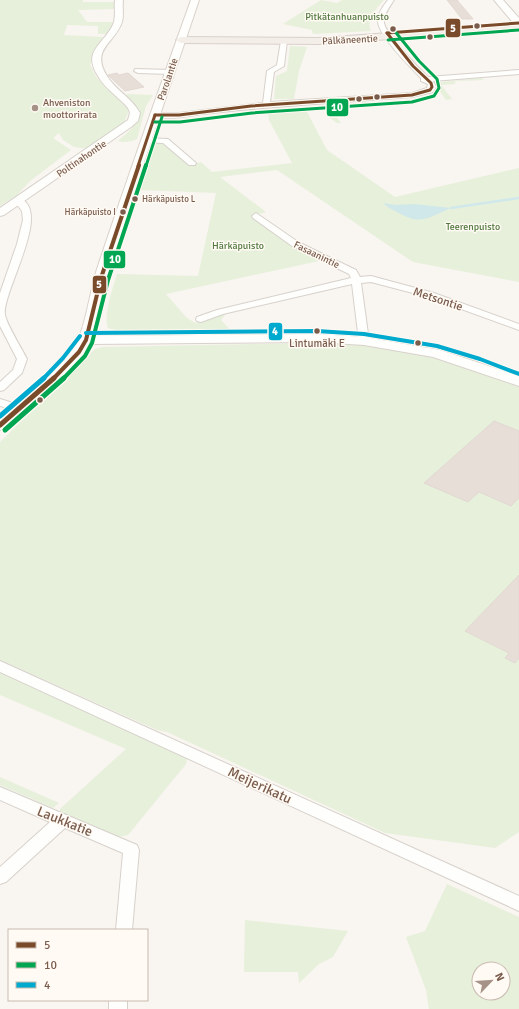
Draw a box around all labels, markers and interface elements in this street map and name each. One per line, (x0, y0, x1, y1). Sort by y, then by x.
park label: Pitkätanhuanpuisto (305, 11, 389, 23)
line badge: 5 (445, 18, 461, 38)
unlabelled marker (472, 21, 482, 31)
text: 5 (450, 22, 456, 35)
unlabelled marker (388, 24, 398, 34)
unlabelled marker (425, 32, 435, 42)
street label: Pälkäneentie (322, 33, 378, 47)
street label: Parolantie (155, 57, 181, 102)
unlabelled marker (372, 92, 382, 102)
unlabelled marker (354, 94, 364, 104)
place label: Ahveniston moottorirata (43, 97, 97, 121)
line badge: 10 (326, 98, 349, 117)
text: 10 (331, 101, 343, 114)
marker: Ahveniston moottorirata (30, 103, 40, 113)
street label: Poltinahontie (54, 138, 109, 180)
marker: Härkäpuisto L (130, 194, 140, 204)
place label: Härkäpuisto L (142, 194, 196, 205)
place label: Härkäpuisto I (65, 207, 116, 218)
marker: Härkäpuisto I (118, 207, 128, 217)
park label: Teerenpuisto (446, 221, 500, 233)
street label: Fasaanintie (292, 239, 341, 271)
park label: Härkäpuisto (212, 240, 264, 252)
line badge: 10 (103, 250, 126, 269)
text: 10 (109, 253, 121, 266)
line badge: 5 (92, 275, 107, 294)
text: 5 (96, 278, 102, 291)
street label: Metsontie (411, 284, 465, 315)
line badge: 4 (268, 322, 283, 341)
text: 4 (272, 325, 278, 338)
marker: Lintumäki E (312, 326, 322, 336)
place label: Lintumäki E (289, 337, 345, 350)
unlabelled marker (413, 338, 423, 348)
unlabelled marker (35, 395, 45, 405)
street label: Meijerikatu (225, 763, 295, 808)
street label: Laukkatie (34, 803, 95, 840)
legend (8, 929, 148, 1001)
text: 5 (44, 938, 50, 953)
text: 10 (44, 958, 57, 973)
north arrow (471, 961, 511, 1001)
text: N (492, 971, 507, 983)
text: 4 (44, 978, 51, 993)

